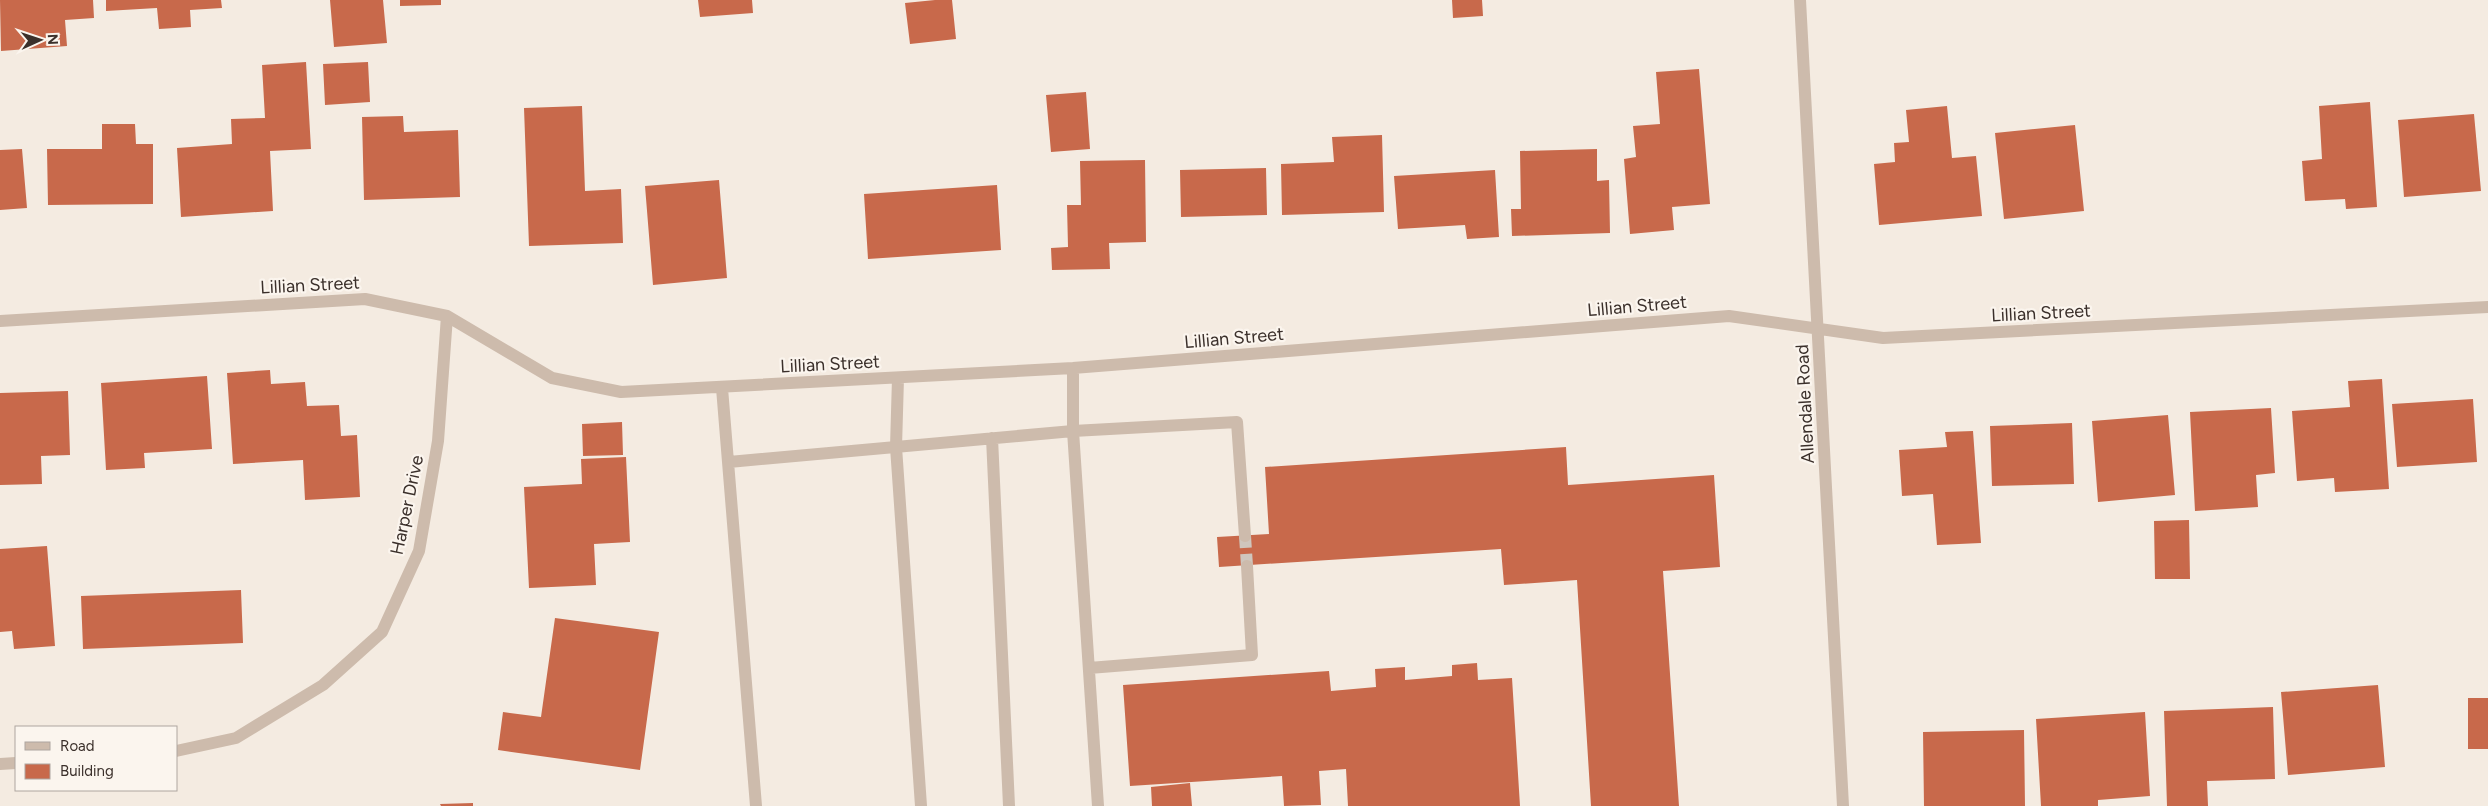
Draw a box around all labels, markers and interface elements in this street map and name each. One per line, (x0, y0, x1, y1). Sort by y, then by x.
north arrow (15, 15, 65, 65)
text: N (44, 33, 61, 45)
street label: Lillian Street (260, 271, 361, 299)
street label: Lillian Street (1586, 291, 1688, 321)
street label: Lillian Street (1991, 299, 2092, 327)
street label: Lillian Street (1183, 323, 1285, 353)
street label: Allendale Road (1791, 344, 1819, 464)
street label: Lillian Street (780, 350, 881, 378)
street label: Harper Drive (386, 453, 428, 557)
legend (15, 726, 178, 791)
text: Road (60, 737, 95, 755)
text: Building (60, 762, 114, 780)

